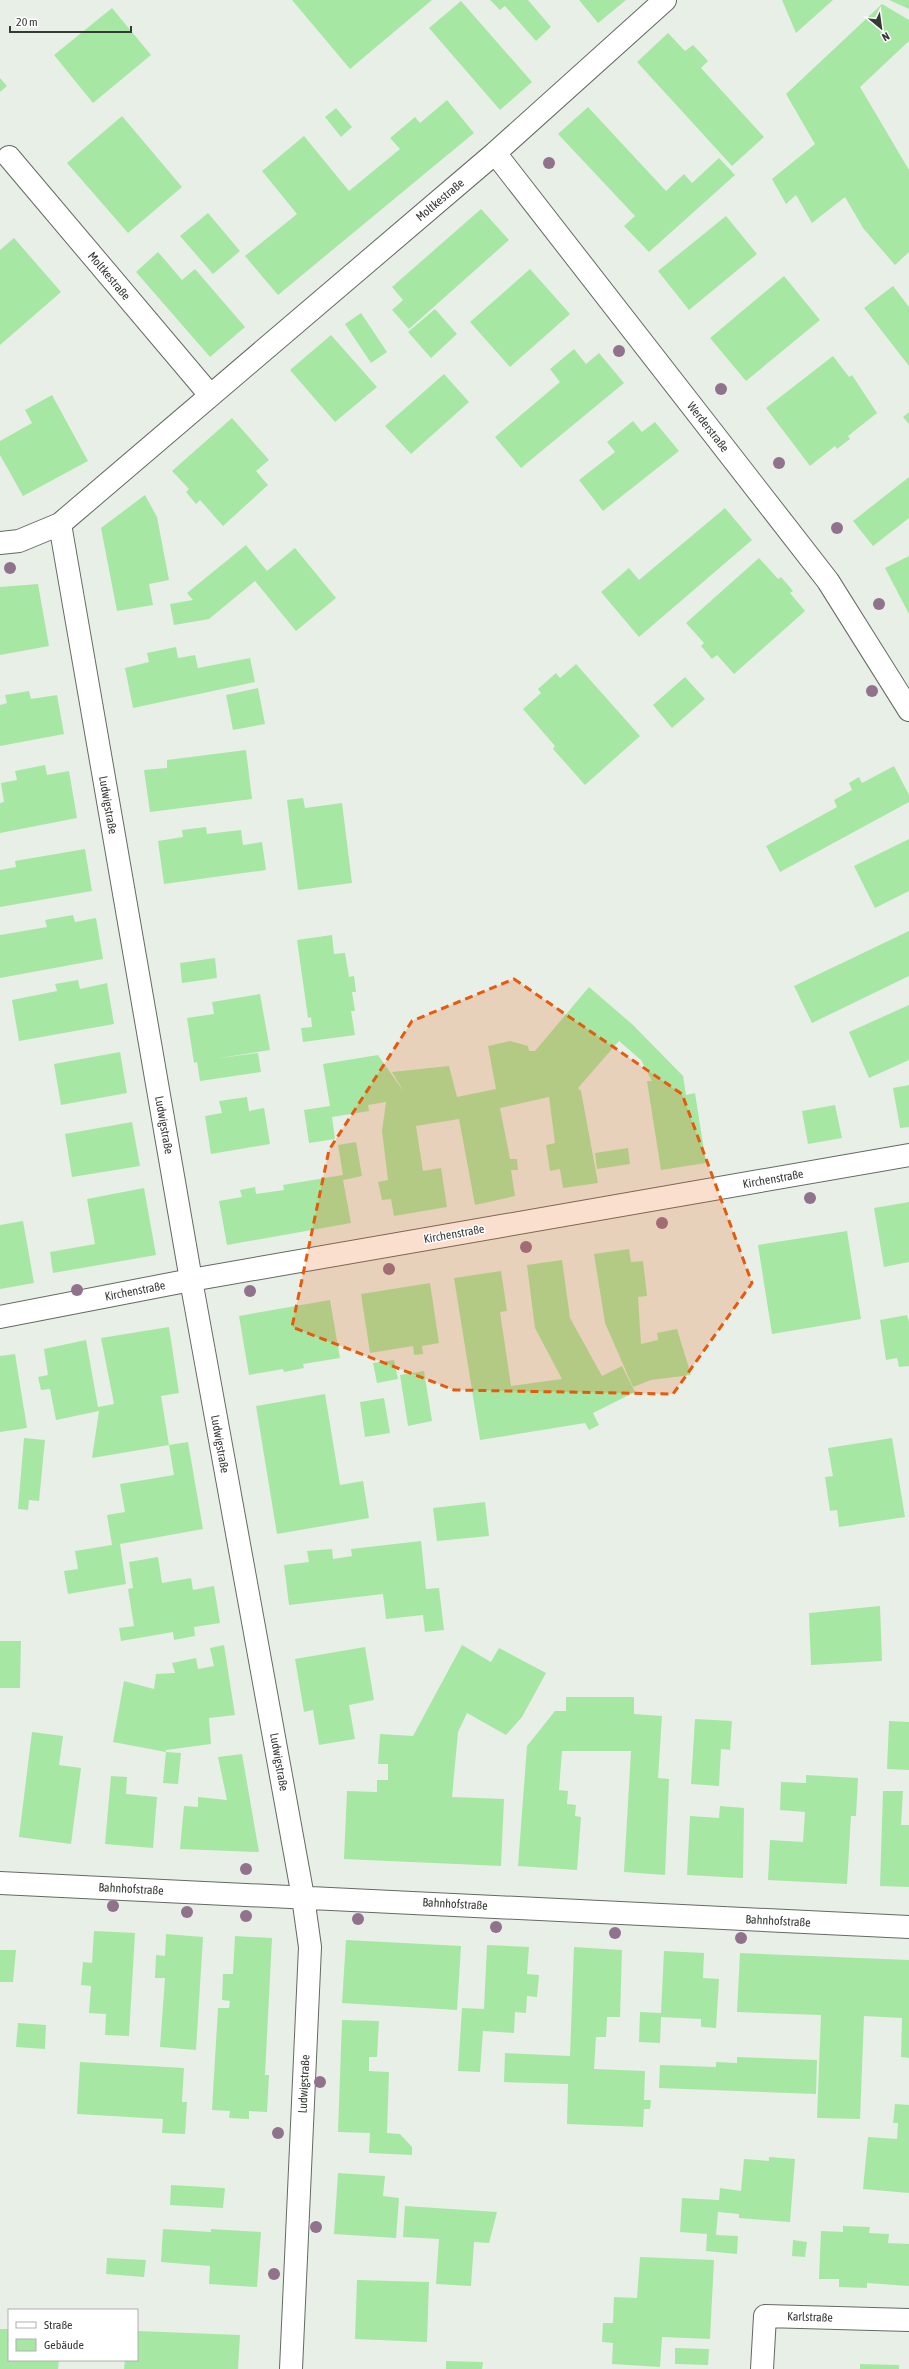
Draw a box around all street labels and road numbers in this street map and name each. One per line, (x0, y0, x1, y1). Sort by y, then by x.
street label: Moltkestraße (413, 176, 467, 224)
street label: Moltkestraße (85, 249, 133, 303)
street label: Werderstraße (684, 399, 732, 455)
street label: Ludwigstraße (96, 775, 120, 835)
street label: Ludwigstraße (152, 1095, 176, 1155)
street label: Kirchenstraße (742, 1167, 804, 1191)
street label: Kirchenstraße (423, 1222, 485, 1246)
street label: Kirchenstraße (104, 1278, 166, 1304)
street label: Ludwigstraße (208, 1414, 232, 1474)
street label: Ludwigstraße (267, 1732, 291, 1792)
street label: Bahnhofstraße (98, 1880, 164, 1898)
street label: Bahnhofstraße (422, 1895, 488, 1913)
street label: Bahnhofstraße (745, 1912, 811, 1930)
street label: Ludwigstraße (295, 2054, 313, 2114)
street label: Karlstraße (787, 2309, 833, 2325)

